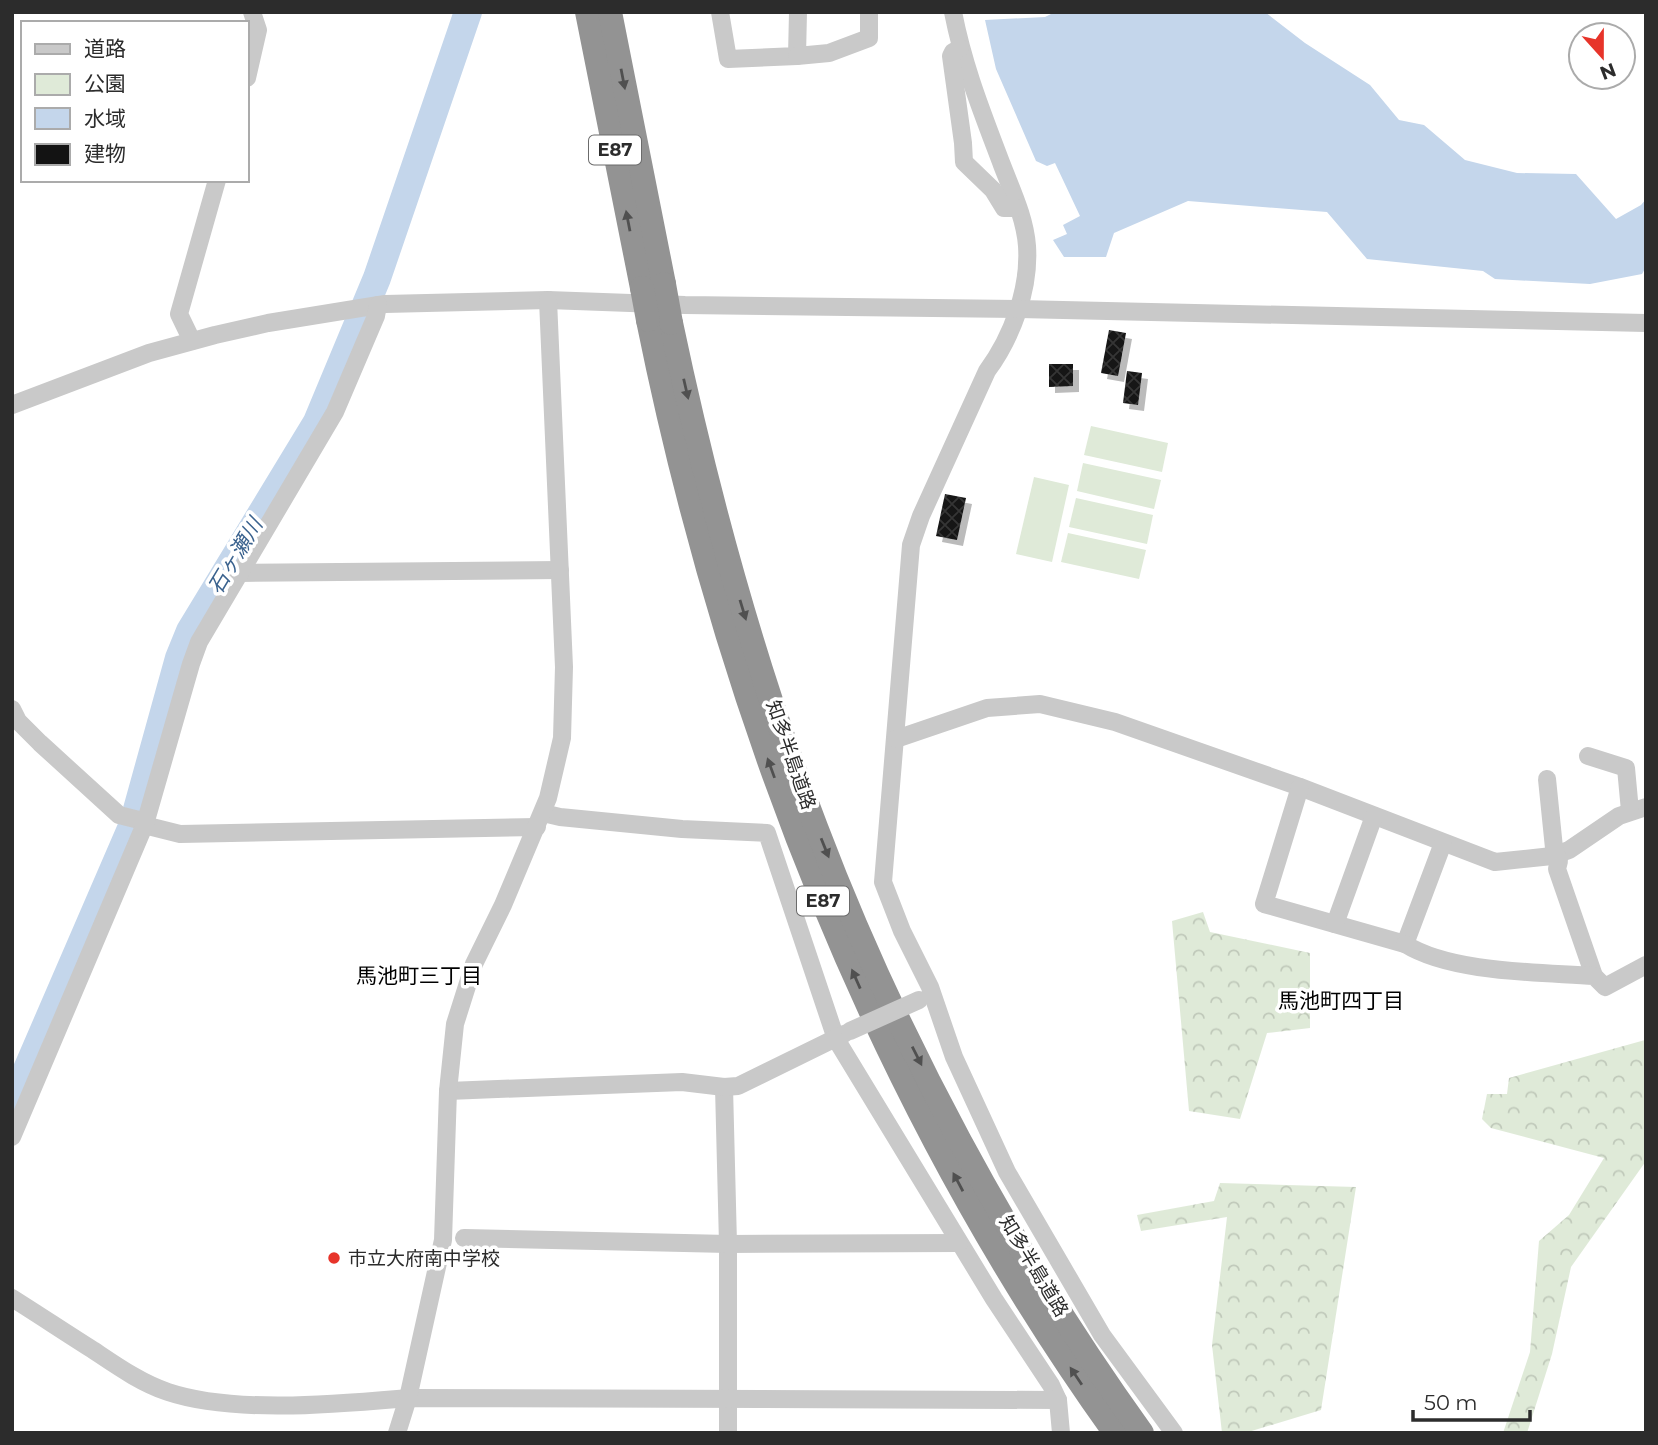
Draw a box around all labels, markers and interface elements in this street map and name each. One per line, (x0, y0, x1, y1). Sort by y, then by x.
legend (21, 21, 248, 182)
north arrow (1567, 21, 1637, 91)
text: 道路 (84, 36, 126, 61)
text: N (1597, 58, 1619, 85)
one-way arrow (618, 68, 629, 90)
text: 公園 (84, 71, 126, 96)
text: 水域 (84, 106, 126, 131)
road number: E87 (589, 135, 641, 164)
text: 建物 (84, 141, 126, 166)
one-way arrow (623, 210, 634, 232)
one-way arrow (680, 379, 691, 401)
water label: 石ヶ瀬川 (203, 512, 268, 598)
one-way arrow (738, 599, 748, 620)
street label: 知多半島道路 (762, 697, 820, 813)
one-way arrow (766, 757, 777, 778)
one-way arrow (819, 838, 830, 859)
road number: E87 (797, 887, 849, 916)
district label: 馬池町三丁目 (356, 963, 482, 988)
one-way arrow (850, 969, 862, 989)
district label: 馬池町四丁目 (1278, 988, 1404, 1013)
one-way arrow (911, 1046, 923, 1066)
one-way arrow (953, 1172, 964, 1192)
street label: 知多半島道路 (995, 1211, 1073, 1321)
place label: 市立大府南中学校 (348, 1247, 500, 1270)
marker: 市立大府南中学校 (326, 1250, 342, 1266)
one-way arrow (1070, 1367, 1083, 1386)
scale bar (1413, 1378, 1530, 1422)
text: 50 m (1424, 1390, 1478, 1415)

